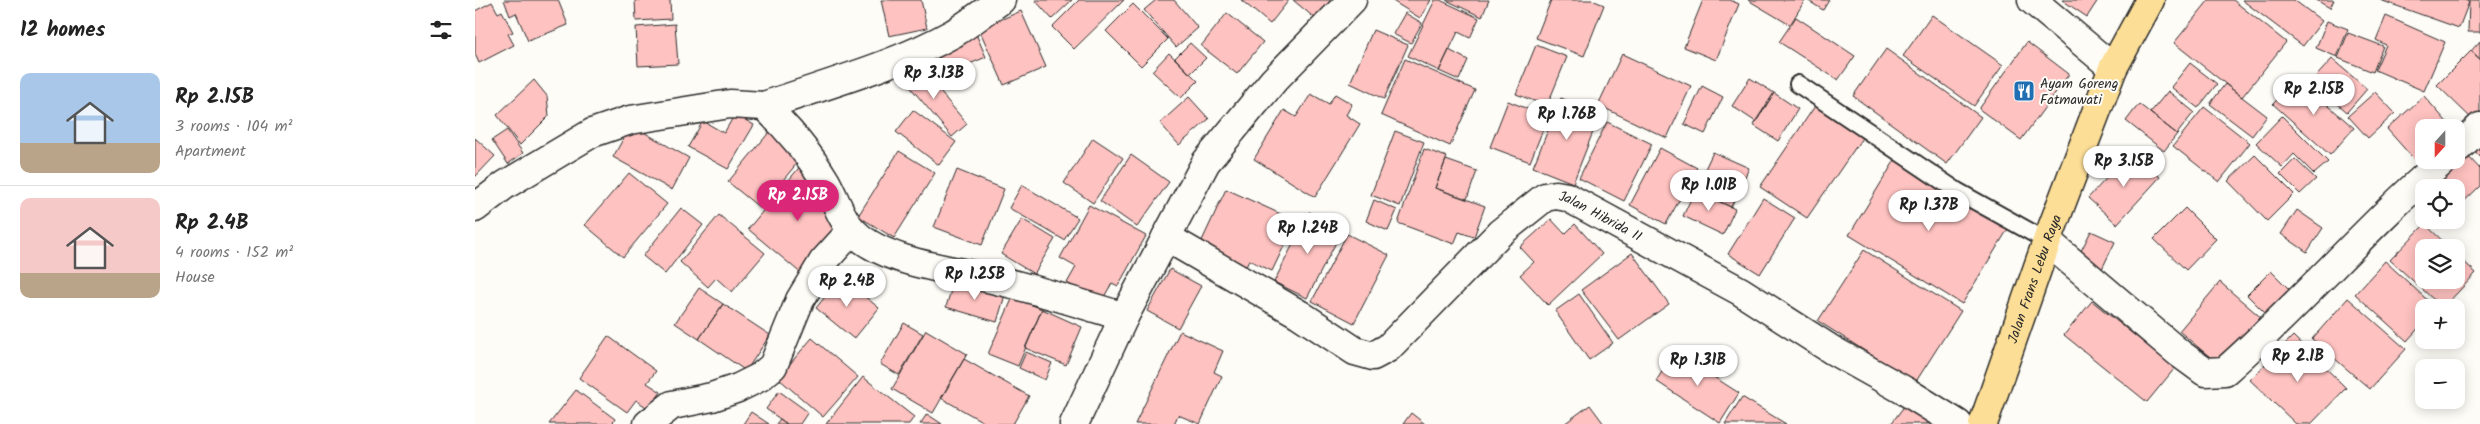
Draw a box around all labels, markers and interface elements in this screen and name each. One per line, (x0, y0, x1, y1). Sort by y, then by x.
text: 12 homes (20, 14, 105, 47)
icon: filters (427, 16, 455, 44)
pin: Rp 3.13B (882, 58, 986, 100)
text: Rp 3.13B (904, 61, 964, 86)
place label: Ayam Goreng Fatmawati (2040, 73, 2118, 111)
pin: Rp 2.15B (2262, 74, 2366, 116)
text: Rp 2.15B (2284, 77, 2344, 102)
restaurant icon: Ayam Goreng Fatmawati (2012, 79, 2036, 103)
text: Rp 2.15B (175, 81, 254, 114)
icon: home (60, 93, 120, 153)
pin: Rp 1.76B (1515, 98, 1619, 141)
text: Rp 1.76B (1537, 102, 1597, 127)
text: 3 rooms · 104 m² (175, 114, 292, 139)
north arrow (2415, 119, 2465, 169)
map controls (2415, 119, 2465, 409)
text: Apartment (175, 139, 246, 164)
pin: Rp 3.15B (2072, 146, 2176, 188)
text: Rp 3.15B (2094, 149, 2154, 174)
pin: Rp 1.01B (1657, 170, 1761, 212)
text: Rp 1.01B (1681, 173, 1737, 198)
button: locate (2415, 179, 2465, 229)
pin: Rp 2.15B (746, 180, 850, 222)
text: Rp 2.15B (768, 183, 828, 208)
street label: Jalan Hibrida II (1557, 186, 1646, 248)
pin: Rp 1.37B (1877, 190, 1981, 232)
text: Rp 1.37B (1899, 193, 1959, 218)
text: Rp 2.4B (175, 207, 249, 240)
street label: Jalan Frans Lebu Raya (2002, 211, 2068, 347)
pin: Rp 1.24B (1256, 212, 1360, 255)
text: Rp 1.24B (1277, 216, 1339, 241)
icon: home (60, 218, 120, 278)
button: layers (2415, 239, 2465, 289)
text: 4 rooms · 152 m² (175, 240, 293, 265)
pin: Rp 1.25B (923, 258, 1027, 301)
text: Rp 1.25B (945, 262, 1005, 287)
text: House (175, 265, 215, 290)
pin: Rp 2.4B (801, 266, 893, 308)
text: Rp 2.4B (819, 269, 875, 294)
button: + (2415, 299, 2465, 349)
pin: Rp 2.1B (2252, 340, 2344, 383)
pin: Rp 1.31B (1646, 344, 1750, 387)
text: Rp 2.1B (2272, 344, 2324, 369)
text: Rp 1.31B (1670, 348, 1726, 373)
button: − (2415, 359, 2465, 409)

